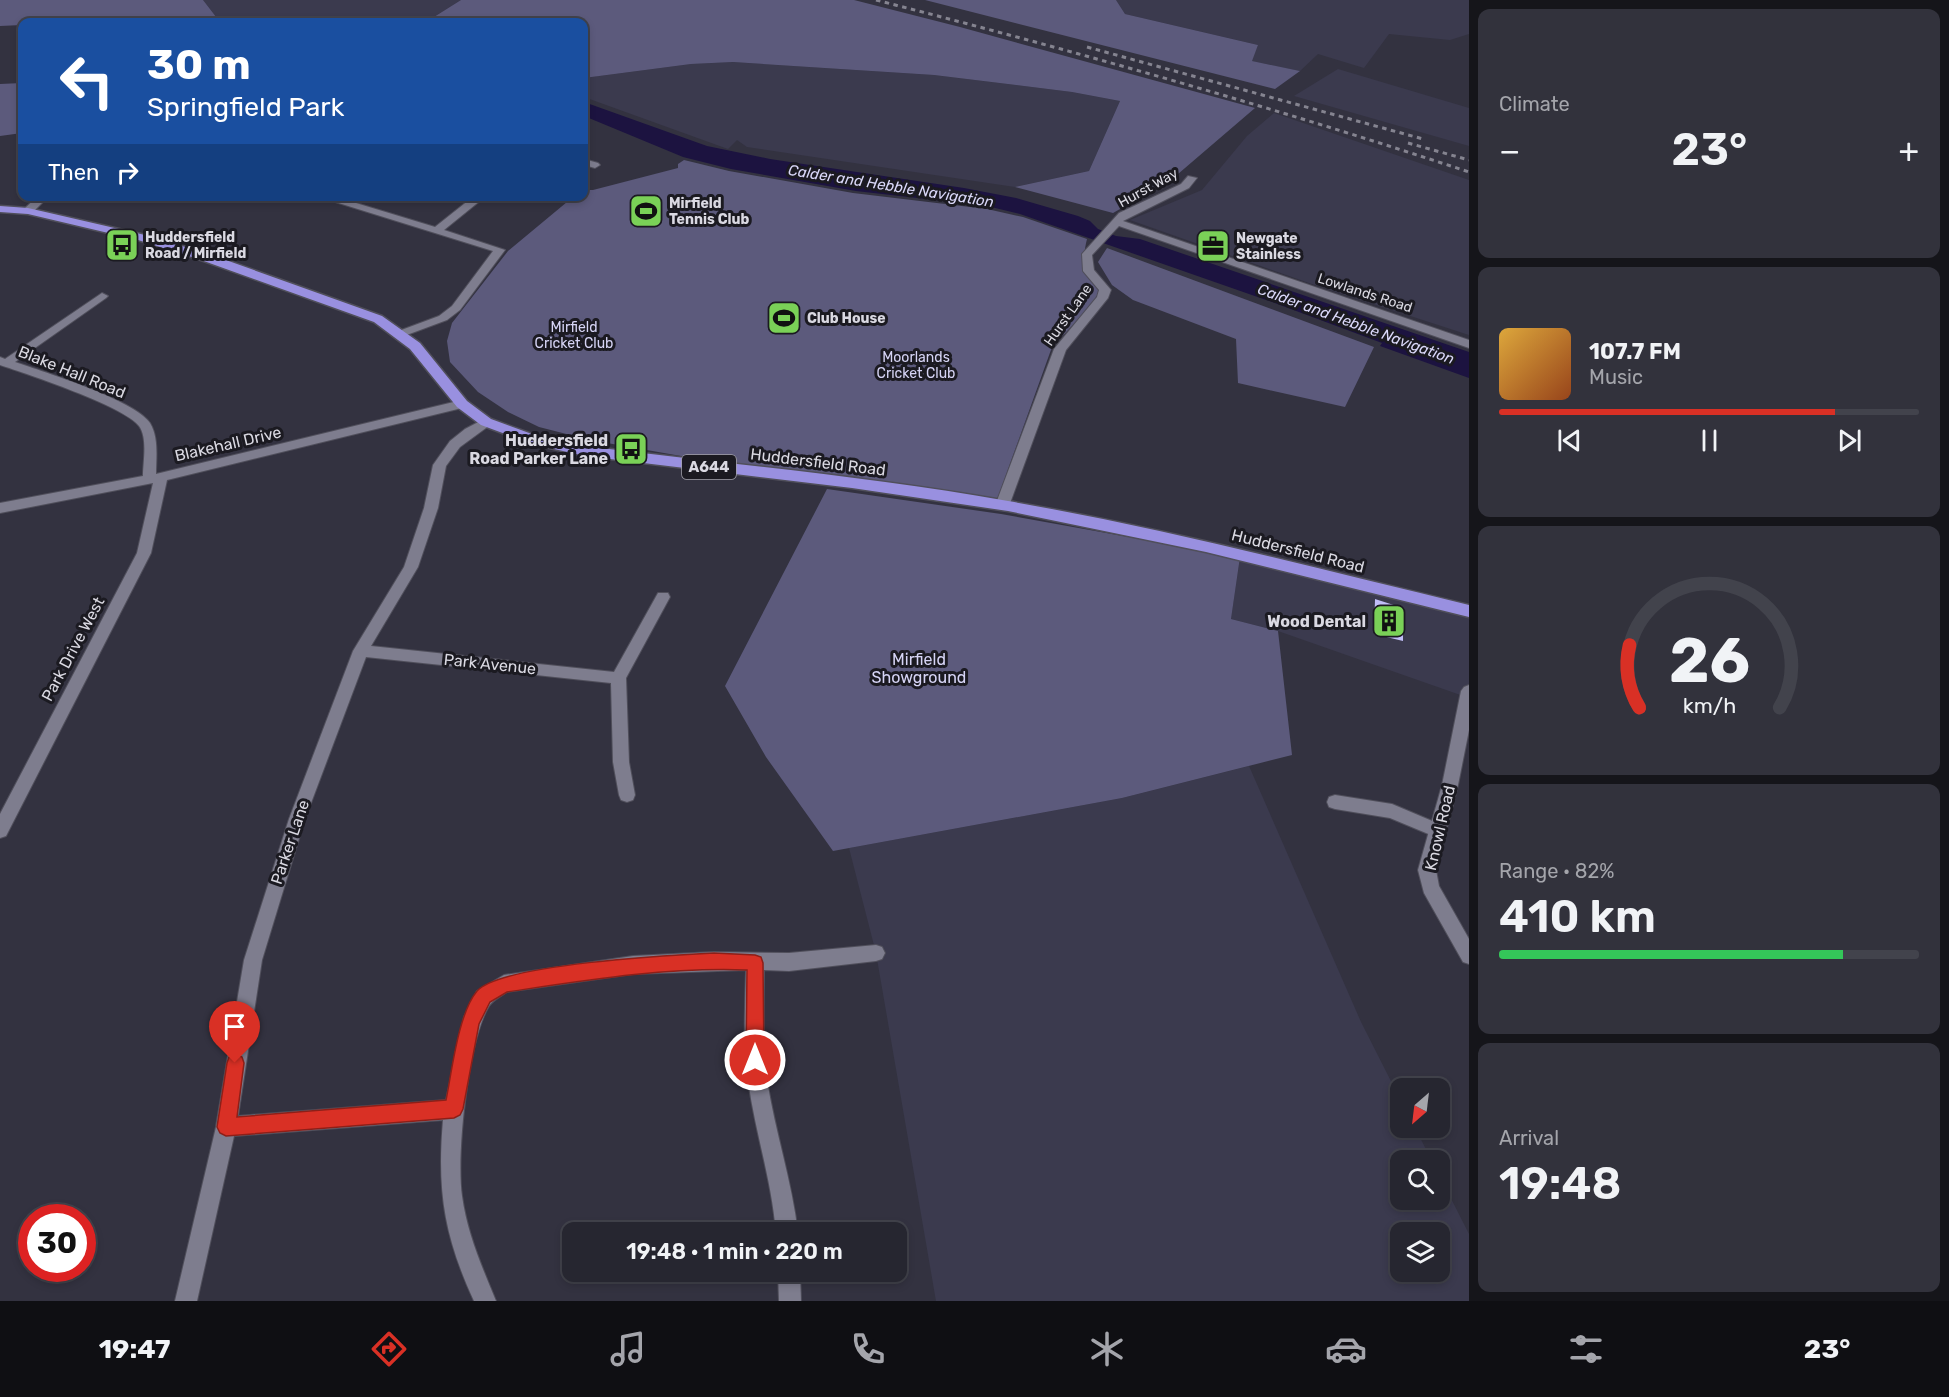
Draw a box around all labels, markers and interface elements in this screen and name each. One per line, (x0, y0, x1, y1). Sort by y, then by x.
text: 30 m (147, 40, 251, 90)
icon: left (48, 42, 126, 120)
text: Springfield Park (147, 91, 345, 123)
text: Climate (1499, 92, 1570, 116)
text: 23° (1672, 123, 1747, 176)
text: − (1499, 131, 1520, 170)
text: + (1898, 131, 1919, 170)
icon: right (111, 156, 144, 189)
text: Then (48, 159, 99, 186)
water label: Calder and Hebble Navigation (787, 161, 995, 211)
street label: Hurst Way (1115, 164, 1181, 211)
sports icon: Mirfield Tennis Club (628, 193, 664, 229)
place label: Mirfield Tennis Club (669, 195, 749, 228)
bus stop icon: Huddersfield Road / Mirfield (104, 227, 140, 263)
office icon: Newgate Stainless (1195, 228, 1231, 264)
place label: Huddersfield Road / Mirfield (145, 229, 246, 262)
place label: Newgate Stainless (1236, 230, 1301, 263)
street label: Lowlands Road (1316, 270, 1414, 316)
water label: Calder and Hebble Navigation (1255, 280, 1457, 368)
street label: Hurst Lane (1040, 281, 1096, 349)
sports icon: Club House (766, 300, 802, 336)
place label: Club House (807, 310, 886, 327)
park label: Mirfield Cricket Club (535, 319, 613, 352)
text: 107.7 FM (1589, 338, 1681, 365)
street label: Blake Hall Road (16, 342, 128, 402)
park label: Moorlands Cricket Club (877, 349, 955, 382)
text: Music (1589, 365, 1643, 389)
street label: Blakehall Drive (173, 422, 283, 466)
icon: previous (1553, 424, 1586, 457)
icon: pause (1693, 424, 1726, 457)
icon: next (1833, 424, 1866, 457)
place label: Huddersfield Road Parker Lane (469, 431, 608, 468)
bus stop icon: Huddersfield Road Parker Lane (613, 431, 649, 467)
street label: Huddersfield Road (749, 444, 887, 480)
road number: A644 (682, 455, 736, 479)
street label: Huddersfield Road (1230, 525, 1366, 577)
street label: Park Drive West (38, 594, 108, 704)
building icon: Wood Dental (1371, 603, 1407, 639)
place label: Wood Dental (1267, 612, 1366, 631)
text: 26 (1668, 624, 1750, 698)
street label: Park Avenue (443, 650, 537, 678)
park label: Mirfield Showground (872, 650, 966, 687)
text: km/h (1682, 693, 1736, 718)
street label: Knowl Road (1421, 784, 1459, 872)
street label: Parker Lane (267, 797, 313, 887)
text: Range · 82% (1499, 859, 1614, 883)
text: 410 km (1499, 890, 1656, 943)
pin (209, 1001, 260, 1063)
icon: arrive (218, 1010, 251, 1043)
position arrow (723, 1028, 787, 1092)
north arrow (1390, 1078, 1450, 1138)
map controls (1390, 1078, 1450, 1282)
text: Arrival (1499, 1126, 1559, 1150)
button: search (1390, 1150, 1450, 1210)
text: 19:48 (1499, 1157, 1622, 1210)
speed limit sign: 30 (18, 1204, 96, 1282)
button: layers (1390, 1222, 1450, 1282)
text: 19:48 · 1 min · 220 m (626, 1238, 843, 1265)
icon: directions (368, 1328, 410, 1370)
icon: music (607, 1328, 649, 1370)
icon: phone (847, 1328, 889, 1370)
icon: climate (1086, 1328, 1128, 1370)
icon: car (1325, 1328, 1367, 1370)
icon: filters (1565, 1328, 1607, 1370)
text: 19:47 (99, 1333, 171, 1365)
text: 23° (1804, 1333, 1850, 1365)

